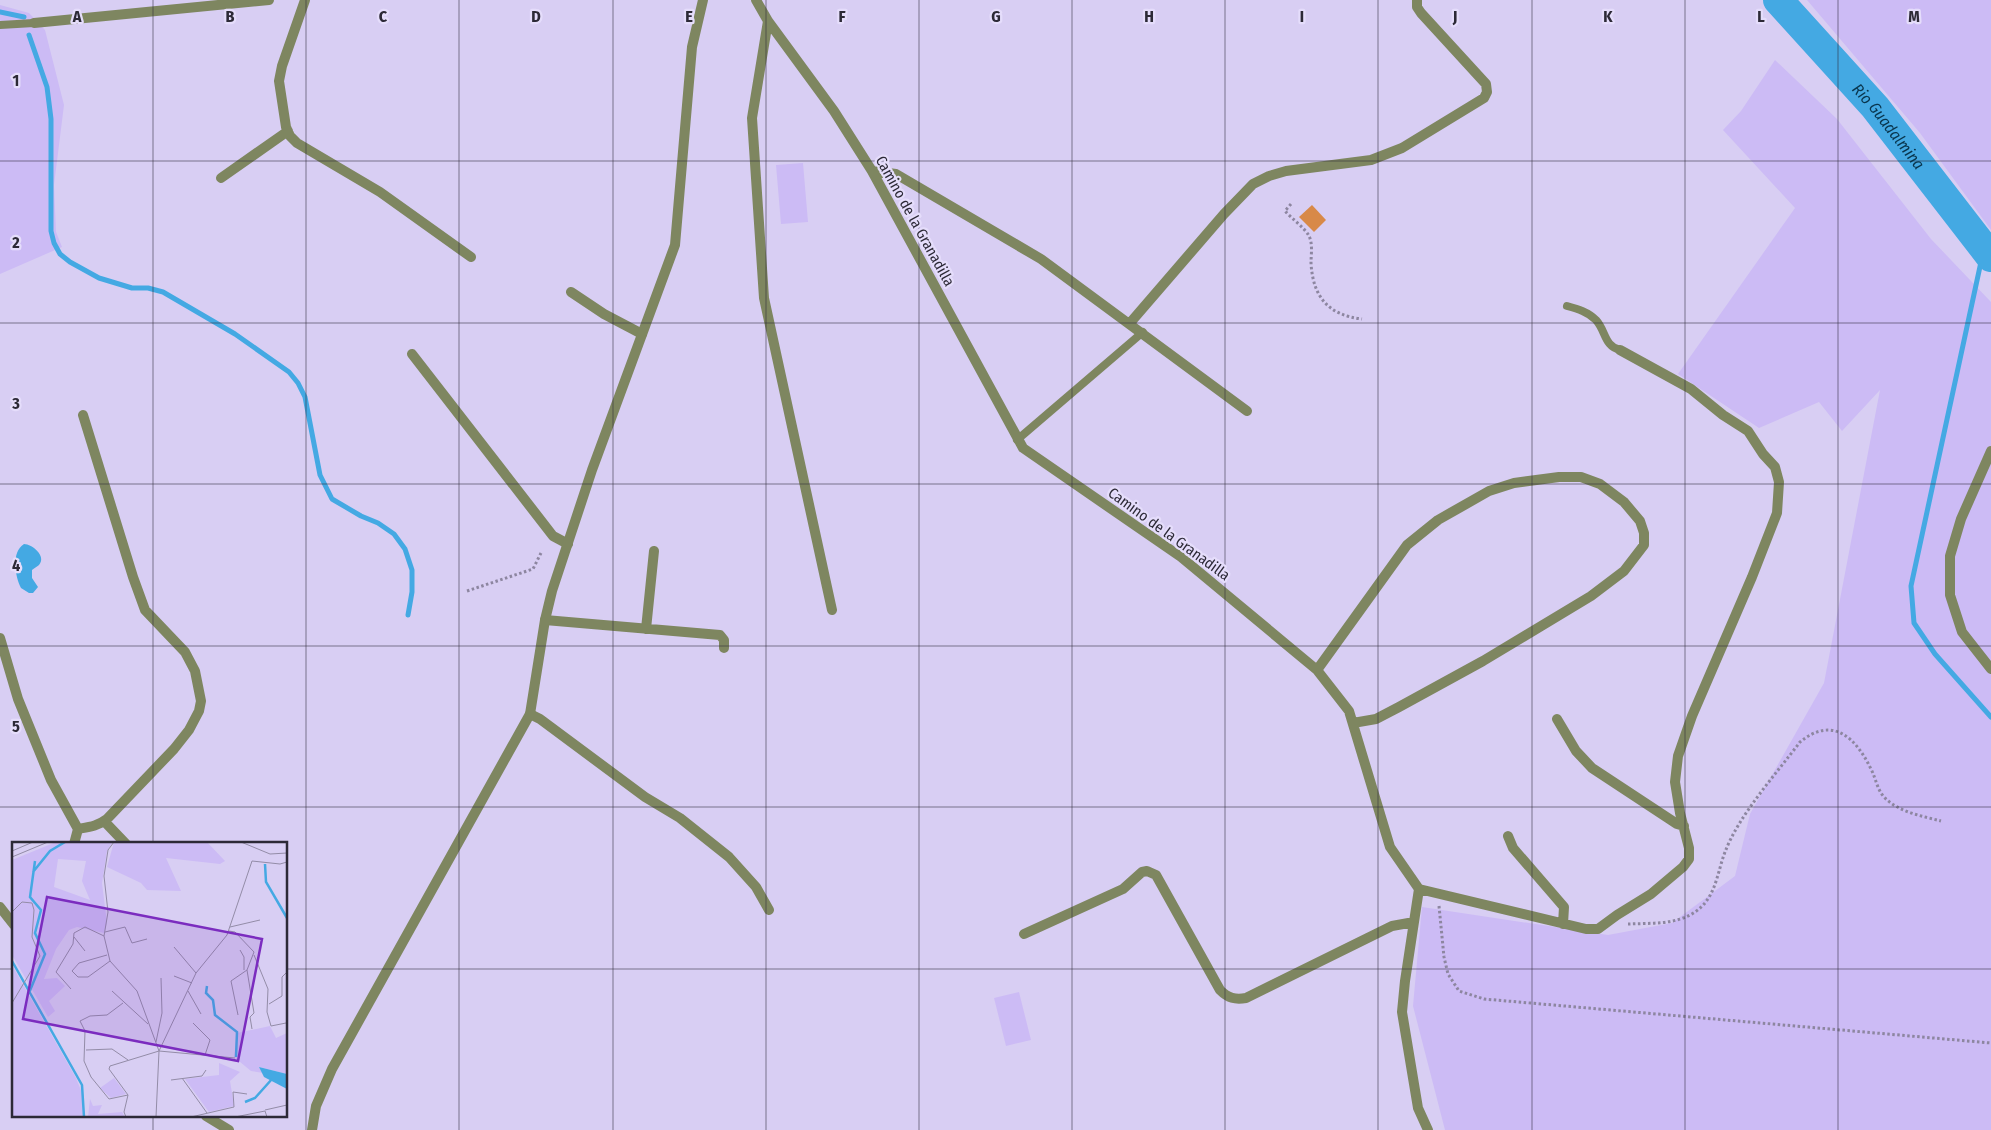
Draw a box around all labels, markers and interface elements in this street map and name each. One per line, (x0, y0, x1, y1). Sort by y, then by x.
text: A (72, 7, 82, 26)
text: B (226, 7, 235, 26)
text: C (379, 7, 388, 26)
text: D (531, 7, 541, 26)
text: E (685, 7, 693, 26)
text: F (838, 7, 846, 26)
text: G (991, 7, 1001, 26)
text: H (1144, 7, 1154, 26)
text: I (1300, 7, 1304, 26)
text: J (1452, 7, 1457, 26)
text: K (1603, 7, 1613, 26)
text: L (1757, 7, 1765, 26)
text: M (1908, 7, 1920, 26)
text: 1 (13, 71, 19, 90)
water label: Rio Guadalmina (1848, 80, 1929, 173)
street label: Camino de la Granadilla (872, 153, 958, 289)
text: 2 (11, 233, 20, 252)
text: 3 (11, 394, 20, 413)
street label: Camino de la Granadilla (1105, 484, 1233, 584)
text: 4 (12, 556, 20, 575)
text: 5 (12, 717, 20, 736)
inset map (12, 842, 288, 1118)

